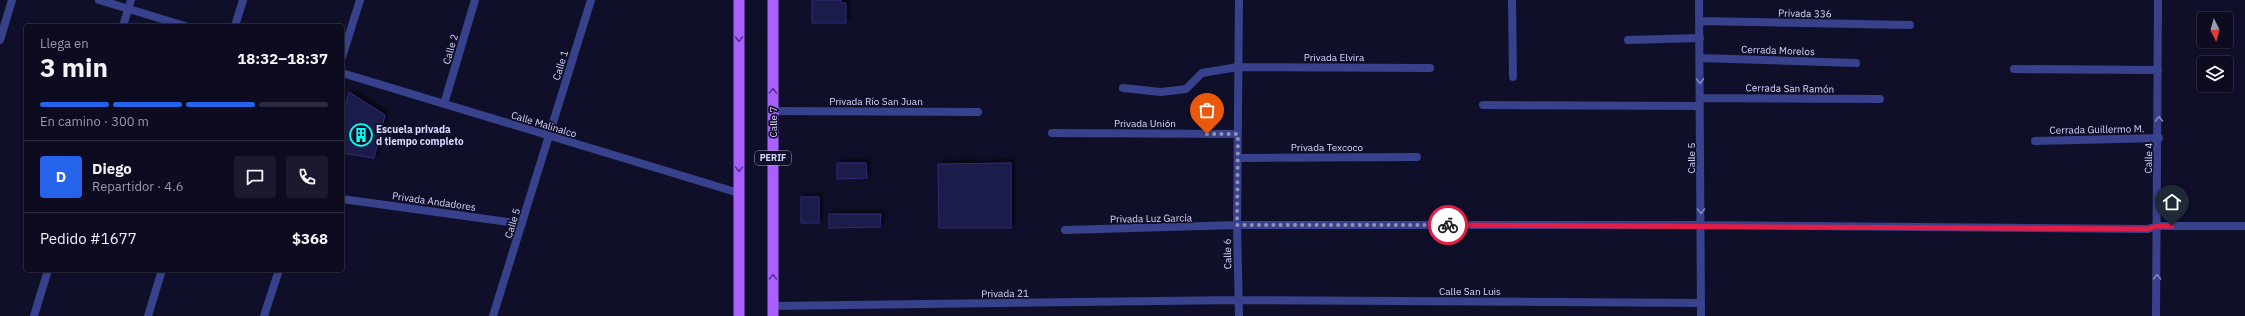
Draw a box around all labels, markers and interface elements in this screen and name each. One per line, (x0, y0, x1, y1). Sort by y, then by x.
street label: Privada 336 (1778, 7, 1832, 20)
north arrow (2197, 12, 2233, 48)
map controls (2197, 12, 2233, 92)
street label: Calle 2 (440, 33, 461, 66)
text: Llega en (40, 35, 89, 52)
one-way arrow (735, 36, 743, 42)
street label: Cerrada Morelos (1741, 43, 1815, 58)
text: 18:32–18:37 (237, 49, 328, 68)
street label: Calle 1 (550, 49, 571, 82)
text: 3 min (40, 50, 108, 84)
street label: Privada Elvira (1304, 51, 1365, 64)
button: layers (2197, 56, 2233, 92)
one-way arrow (1696, 78, 1704, 84)
street label: Cerrada San Ramón (1746, 81, 1834, 96)
one-way arrow (769, 88, 778, 94)
pin (1190, 93, 1224, 134)
street label: Privada Río San Juan (829, 95, 923, 108)
icon: bag (1196, 99, 1218, 121)
street label: Calle 7 (767, 107, 780, 137)
street label: Calle Malinalco (510, 108, 579, 141)
text: En camino · 300 m (40, 113, 149, 130)
one-way arrow (2155, 116, 2163, 122)
street label: Privada Unión (1114, 117, 1176, 130)
building icon: Escuela privada d tiempo completo (348, 122, 374, 148)
street label: Cerrada Guillermo M. (2049, 122, 2145, 137)
place label: Escuela privada d tiempo completo (376, 123, 464, 148)
street label: Privada Texcoco (1291, 141, 1364, 154)
street label: Calle 4 (2142, 142, 2155, 174)
street label: Calle 5 (1685, 143, 1698, 173)
road number: PERIF (755, 151, 791, 165)
button: chat (234, 156, 276, 198)
button: phone (286, 156, 328, 198)
text: Diego (92, 159, 132, 178)
one-way arrow (735, 166, 743, 172)
text: D (56, 167, 66, 186)
text: Repartidor · 4.6 (92, 178, 183, 195)
pin (2155, 185, 2189, 226)
street label: Privada Andadores (391, 189, 477, 214)
icon: home (2161, 191, 2183, 213)
courier (1428, 205, 1468, 245)
street label: Calle 5 (502, 207, 523, 240)
one-way arrow (1697, 208, 1705, 214)
street label: Privada Luz García (1110, 211, 1193, 226)
icon: bike (1437, 214, 1459, 236)
text: Pedido #1677 (40, 229, 137, 248)
text: $368 (292, 229, 328, 248)
street label: Calle 6 (1221, 238, 1234, 270)
one-way arrow (769, 274, 777, 280)
one-way arrow (2153, 274, 2161, 280)
street label: Calle San Luis (1439, 285, 1501, 298)
street label: Privada 21 (981, 287, 1029, 300)

